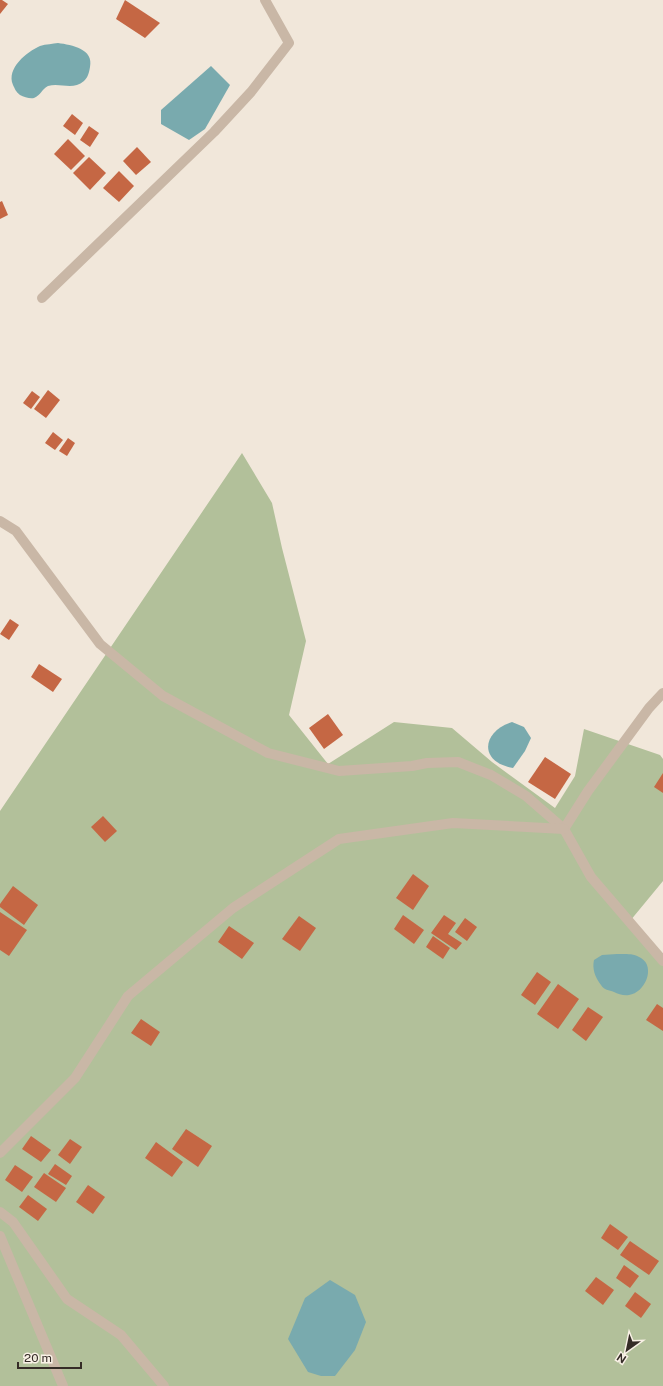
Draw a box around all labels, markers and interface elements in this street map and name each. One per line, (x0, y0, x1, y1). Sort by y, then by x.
north arrow (607, 1330, 647, 1370)
scale bar (18, 1344, 81, 1370)
text: 20 m (24, 1351, 52, 1365)
text: N (615, 1351, 628, 1366)

